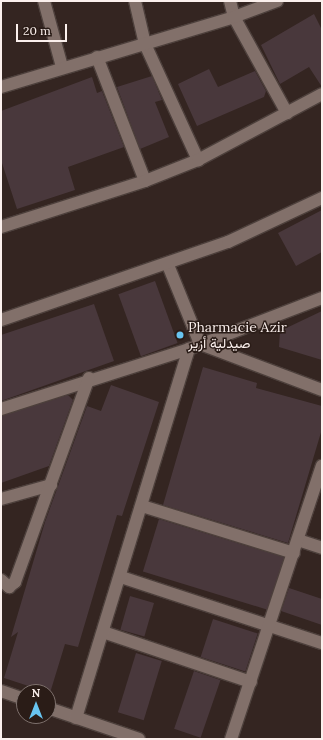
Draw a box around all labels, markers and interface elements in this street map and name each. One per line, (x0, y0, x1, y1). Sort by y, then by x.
scale bar (18, 16, 69, 42)
text: 20 m (23, 23, 51, 38)
place label: Pharmacie Azir صيدلية أزير (188, 319, 287, 352)
marker: Pharmacie Azir صيدلية أزير (175, 330, 185, 340)
north arrow (16, 684, 56, 724)
text: N (32, 686, 40, 700)

